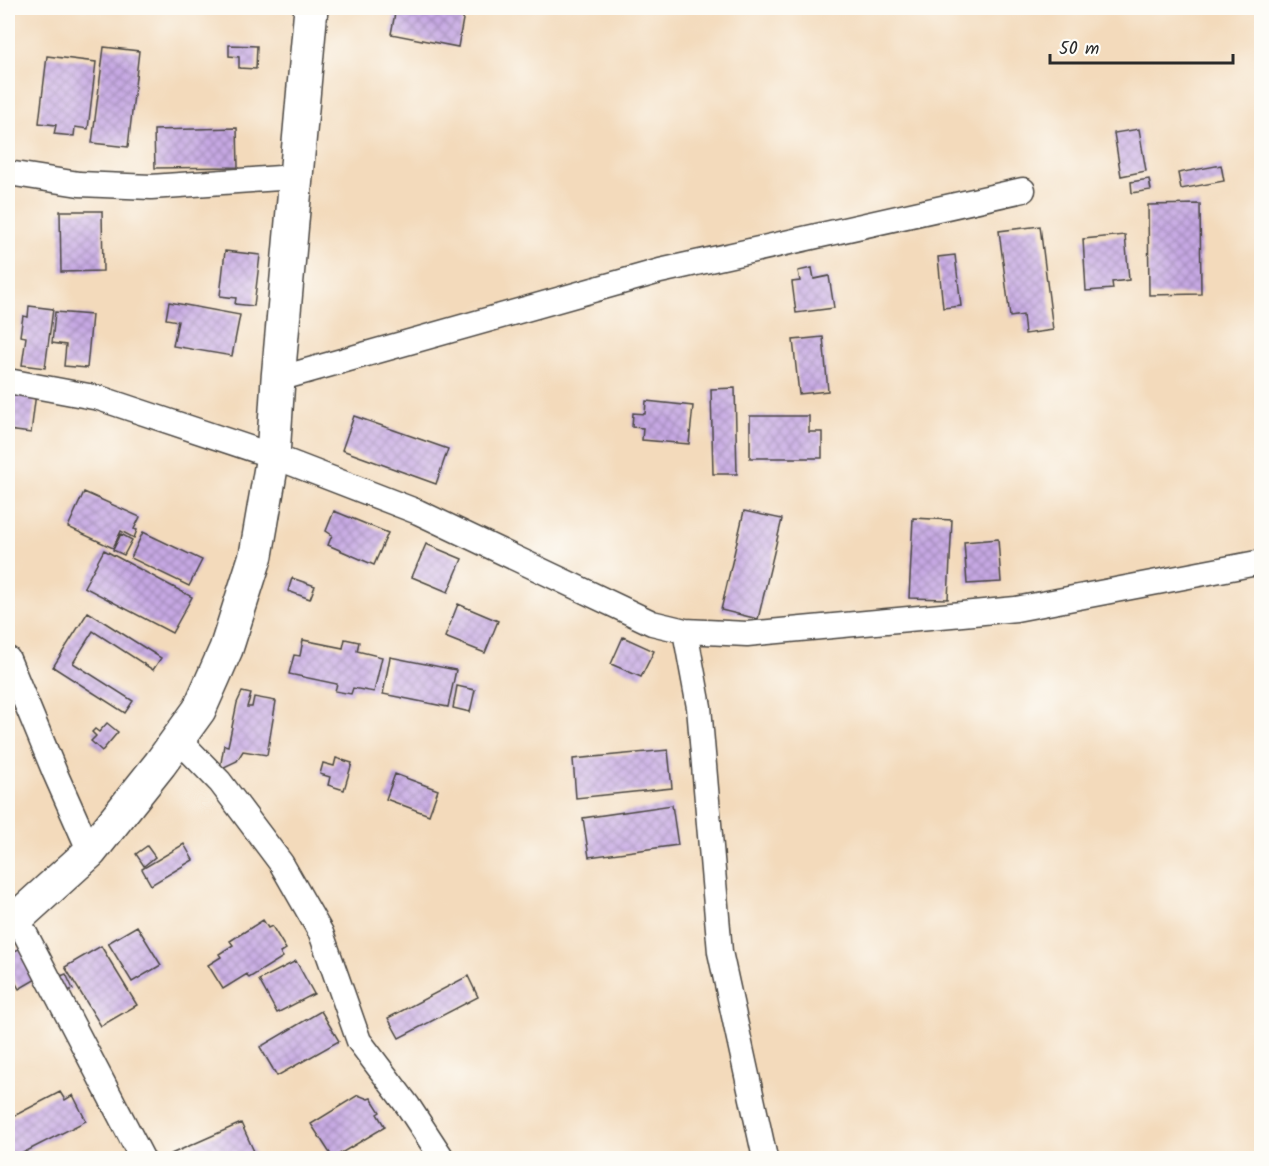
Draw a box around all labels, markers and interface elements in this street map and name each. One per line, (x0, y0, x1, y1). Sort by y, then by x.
scale bar (1050, 27, 1233, 65)
text: 50 m (1059, 35, 1099, 64)

